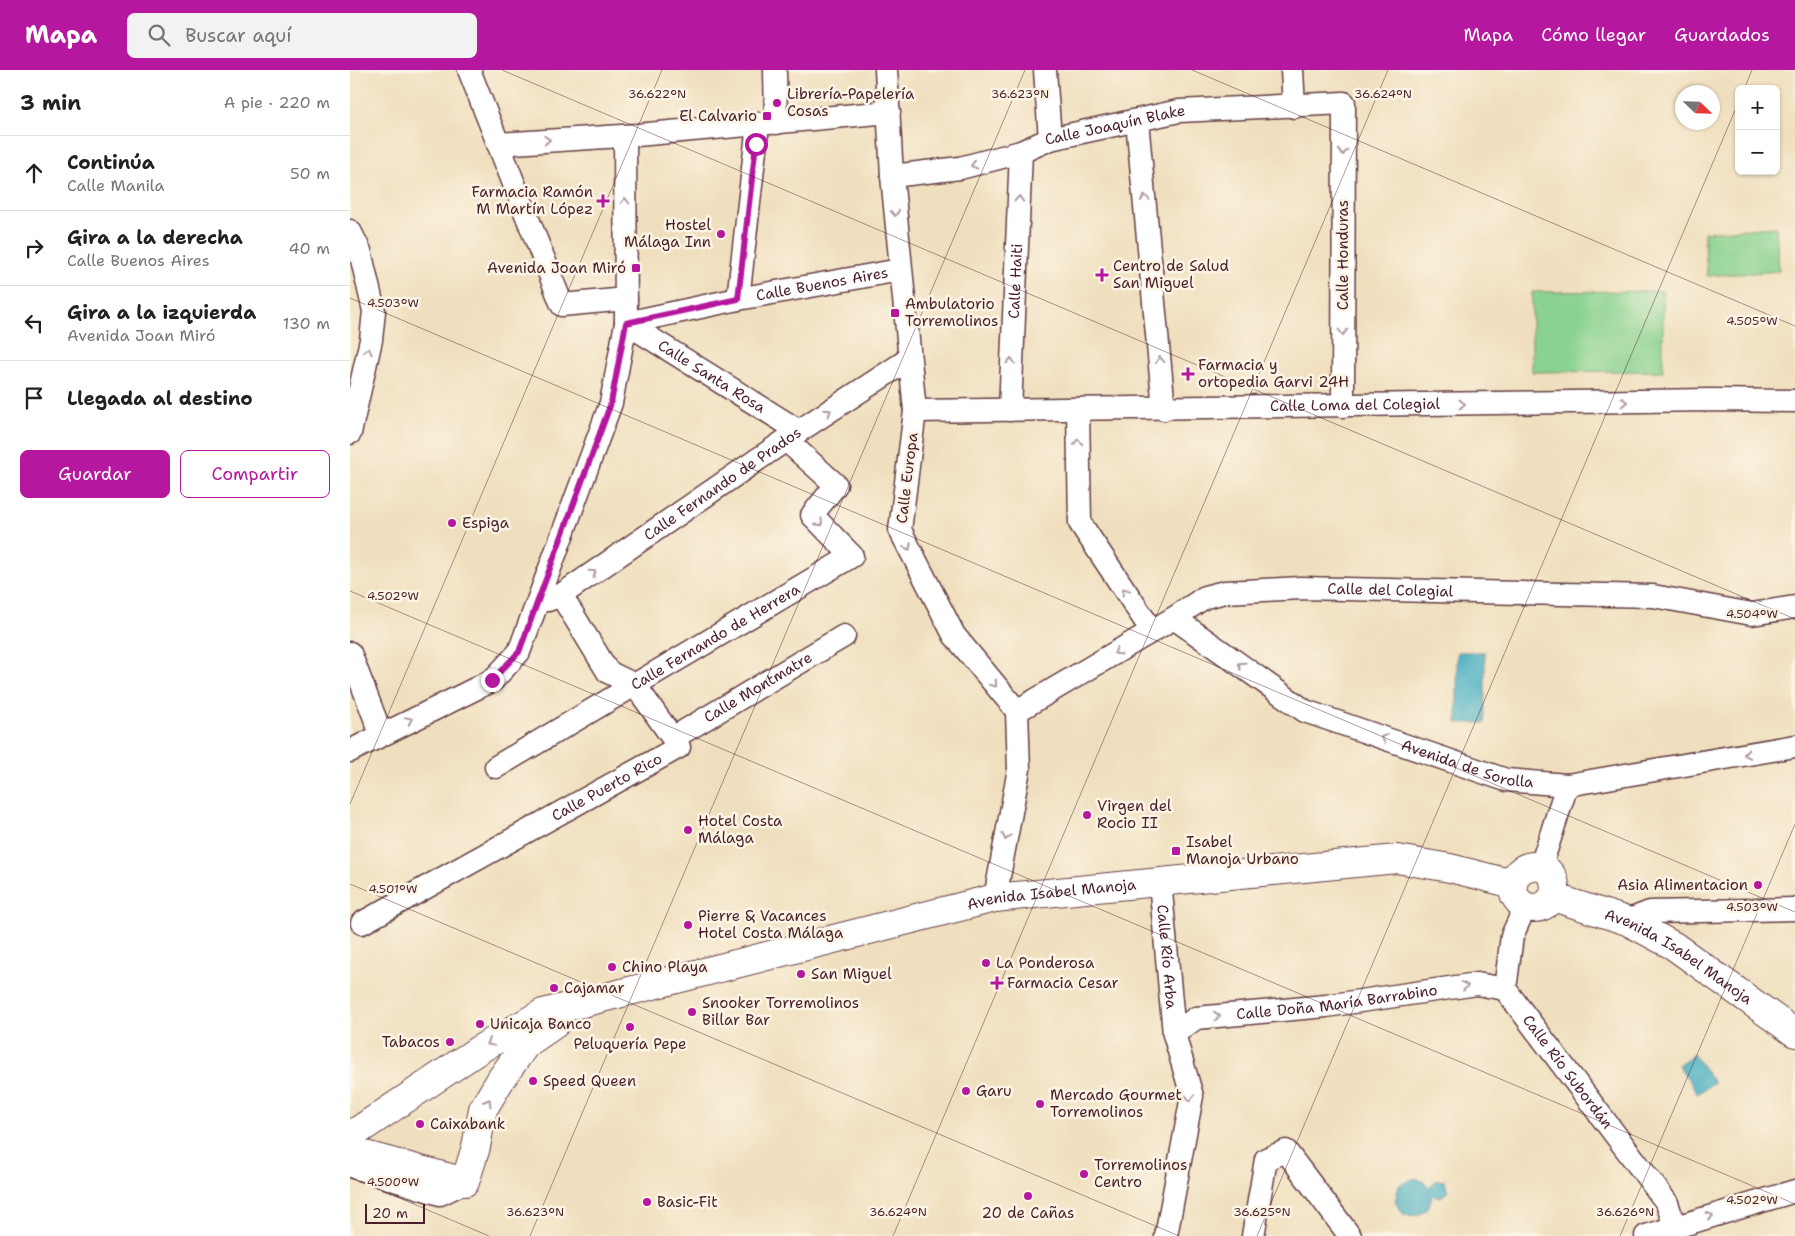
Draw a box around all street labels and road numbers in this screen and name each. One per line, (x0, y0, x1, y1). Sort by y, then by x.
street label: Calle Joaquín Blake (1041, 101, 1186, 150)
street label: Calle Honduras (1333, 200, 1353, 310)
street label: Calle Haiti (1004, 243, 1027, 319)
street label: Calle Buenos Aires (754, 262, 890, 306)
street label: Calle Santa Rosa (654, 335, 770, 418)
street label: Calle Loma del Colegial (1270, 394, 1441, 416)
street label: Calle Fernando de Prados (640, 422, 805, 545)
street label: Calle Europa (892, 431, 923, 525)
street label: Calle Fernando de Herrera (627, 579, 804, 695)
street label: Calle del Colegial (1327, 579, 1454, 601)
street label: Calle Montmatre (700, 647, 816, 727)
street label: Avenida de Sorolla (1399, 735, 1535, 792)
street label: Calle Puerto Rico (548, 748, 666, 826)
street label: Avenida Isabel Manoja (965, 874, 1138, 915)
street label: Calle Río Arba (1152, 904, 1182, 1010)
street label: Avenida Isabel Manoja (1602, 904, 1757, 1009)
street label: Calle Doña María Barrabino (1235, 980, 1439, 1024)
street label: Calle Río Subordán (1518, 1011, 1617, 1133)

